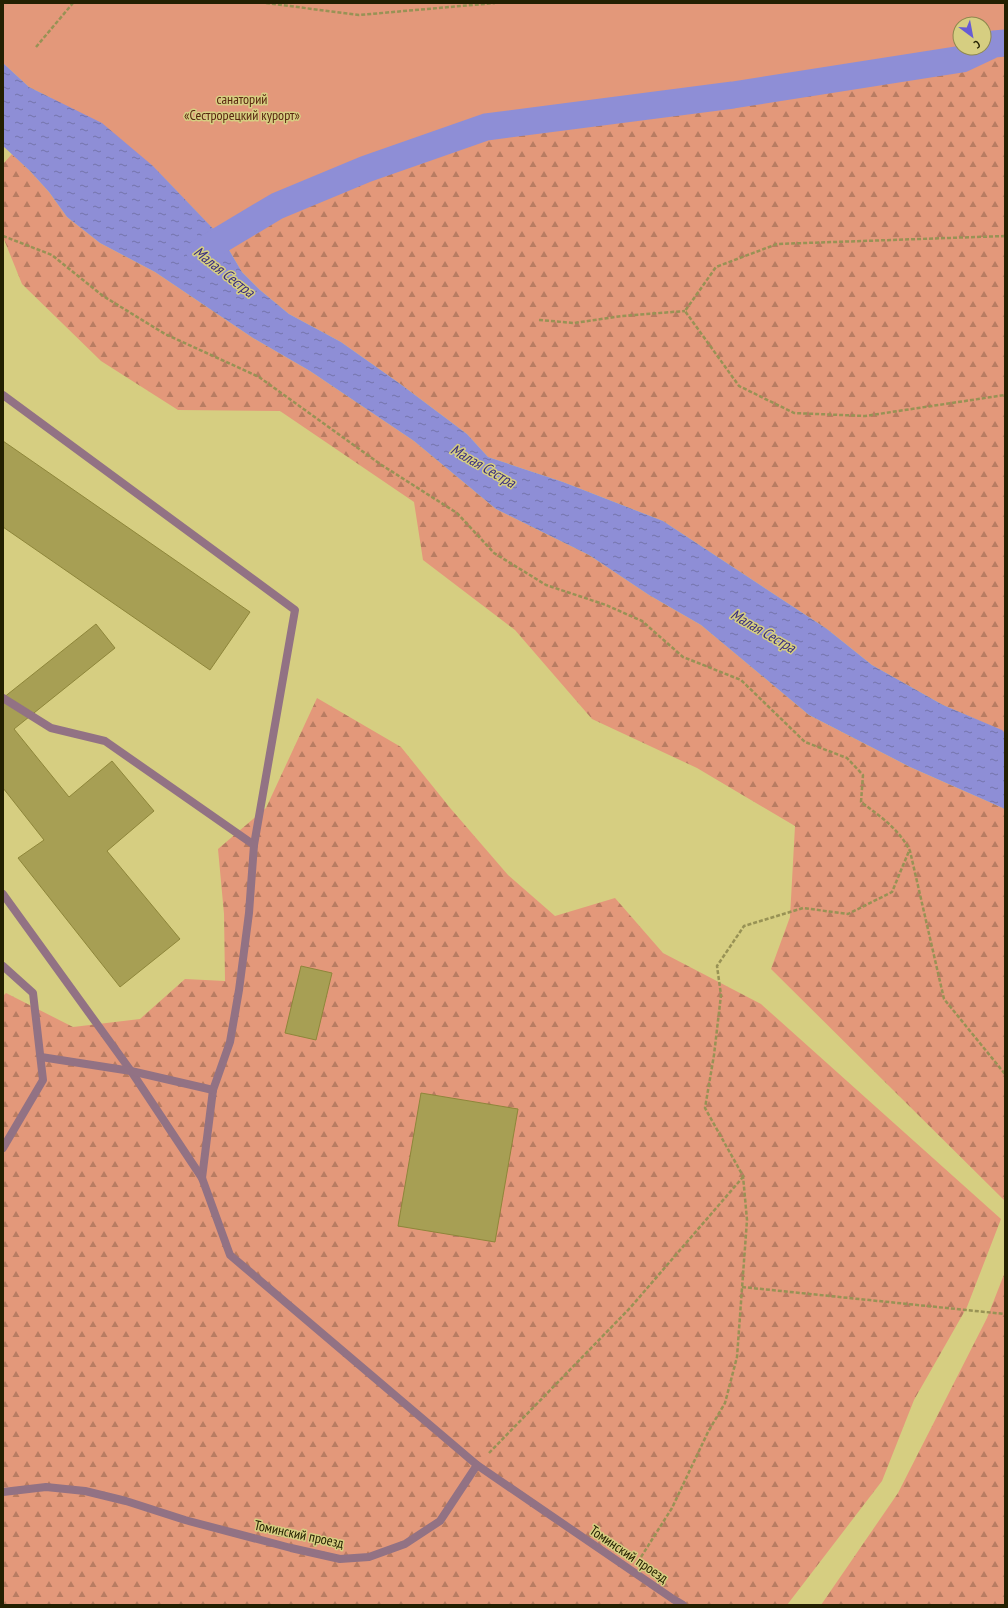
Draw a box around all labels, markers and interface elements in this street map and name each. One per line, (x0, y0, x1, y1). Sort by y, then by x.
north arrow (952, 16, 992, 56)
text: С (971, 37, 983, 52)
park label: санаторий «Сестрорецкий курорт» (184, 90, 300, 124)
water label: Малая Сестра (190, 242, 259, 302)
water label: Малая Сестра (447, 439, 520, 492)
water label: Малая Сестра (727, 604, 800, 657)
street label: Томинский проезд (253, 1516, 345, 1552)
street label: Томинский проезд (586, 1521, 672, 1587)

